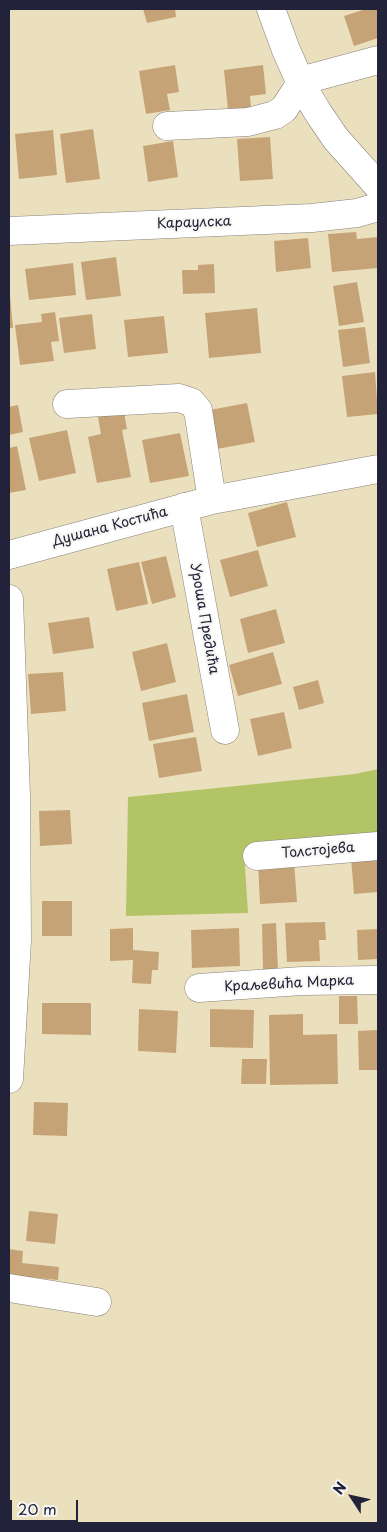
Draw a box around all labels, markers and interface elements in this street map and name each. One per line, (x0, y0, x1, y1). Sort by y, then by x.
street label: Караулска (156, 213, 232, 233)
street label: Душана Костића (51, 504, 169, 550)
street label: Уроша Предића (186, 562, 222, 676)
street label: Толстојева (281, 839, 355, 863)
street label: Краљевића Марка (224, 972, 354, 996)
north arrow (327, 1472, 377, 1522)
text: N (328, 1478, 351, 1499)
scale bar (12, 1490, 80, 1522)
text: 20 m (18, 1497, 57, 1520)

